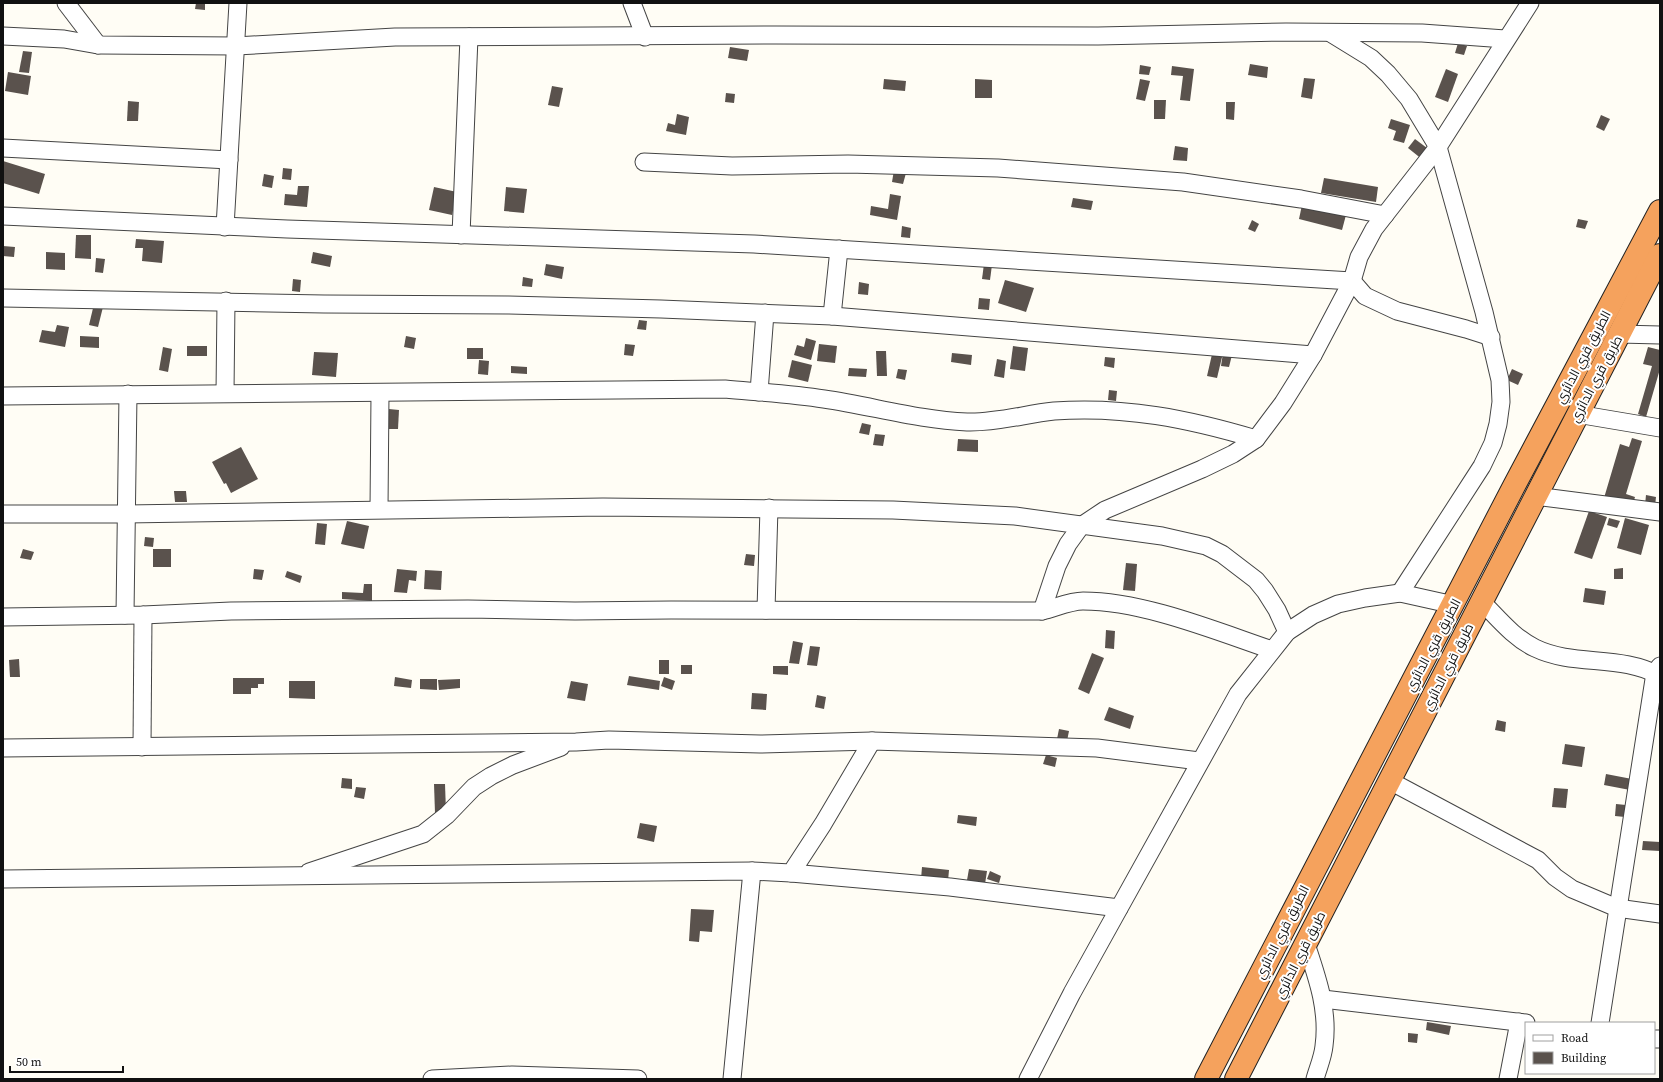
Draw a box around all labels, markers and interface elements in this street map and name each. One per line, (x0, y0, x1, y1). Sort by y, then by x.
street label: الطريق قري الدائري (1552, 308, 1614, 406)
street label: طريق قري الدائري (1567, 333, 1625, 425)
street label: الطريق قري الدائري (1402, 596, 1464, 694)
street label: طريق قري الدائري (1419, 621, 1477, 713)
street label: الطريق قري الدائري (1252, 883, 1312, 981)
street label: طريق قري الدائري (1271, 909, 1329, 1001)
legend (1525, 1022, 1655, 1074)
text: Road (1561, 1030, 1588, 1046)
scale bar (10, 1048, 123, 1074)
text: Building (1561, 1050, 1606, 1066)
text: 50 m (16, 1054, 42, 1070)

